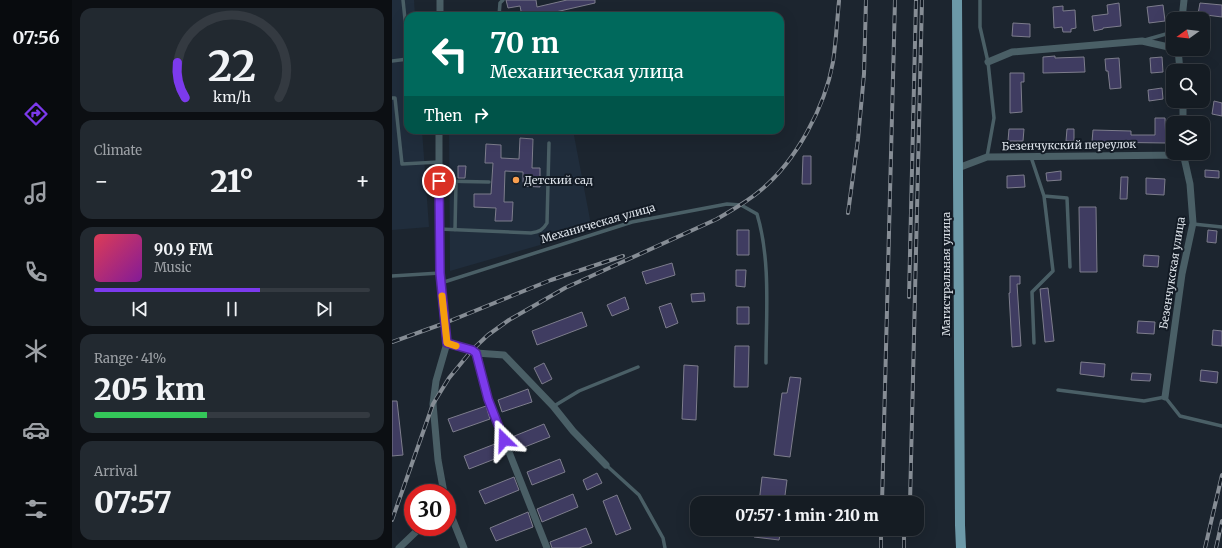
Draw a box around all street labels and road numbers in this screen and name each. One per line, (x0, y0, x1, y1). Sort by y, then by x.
street label: Безенчукский переулок (1002, 137, 1136, 153)
street label: Механическая улица (539, 200, 657, 246)
street label: Магистральная улица (939, 212, 953, 336)
street label: Безенчукская улица (1156, 216, 1188, 330)

